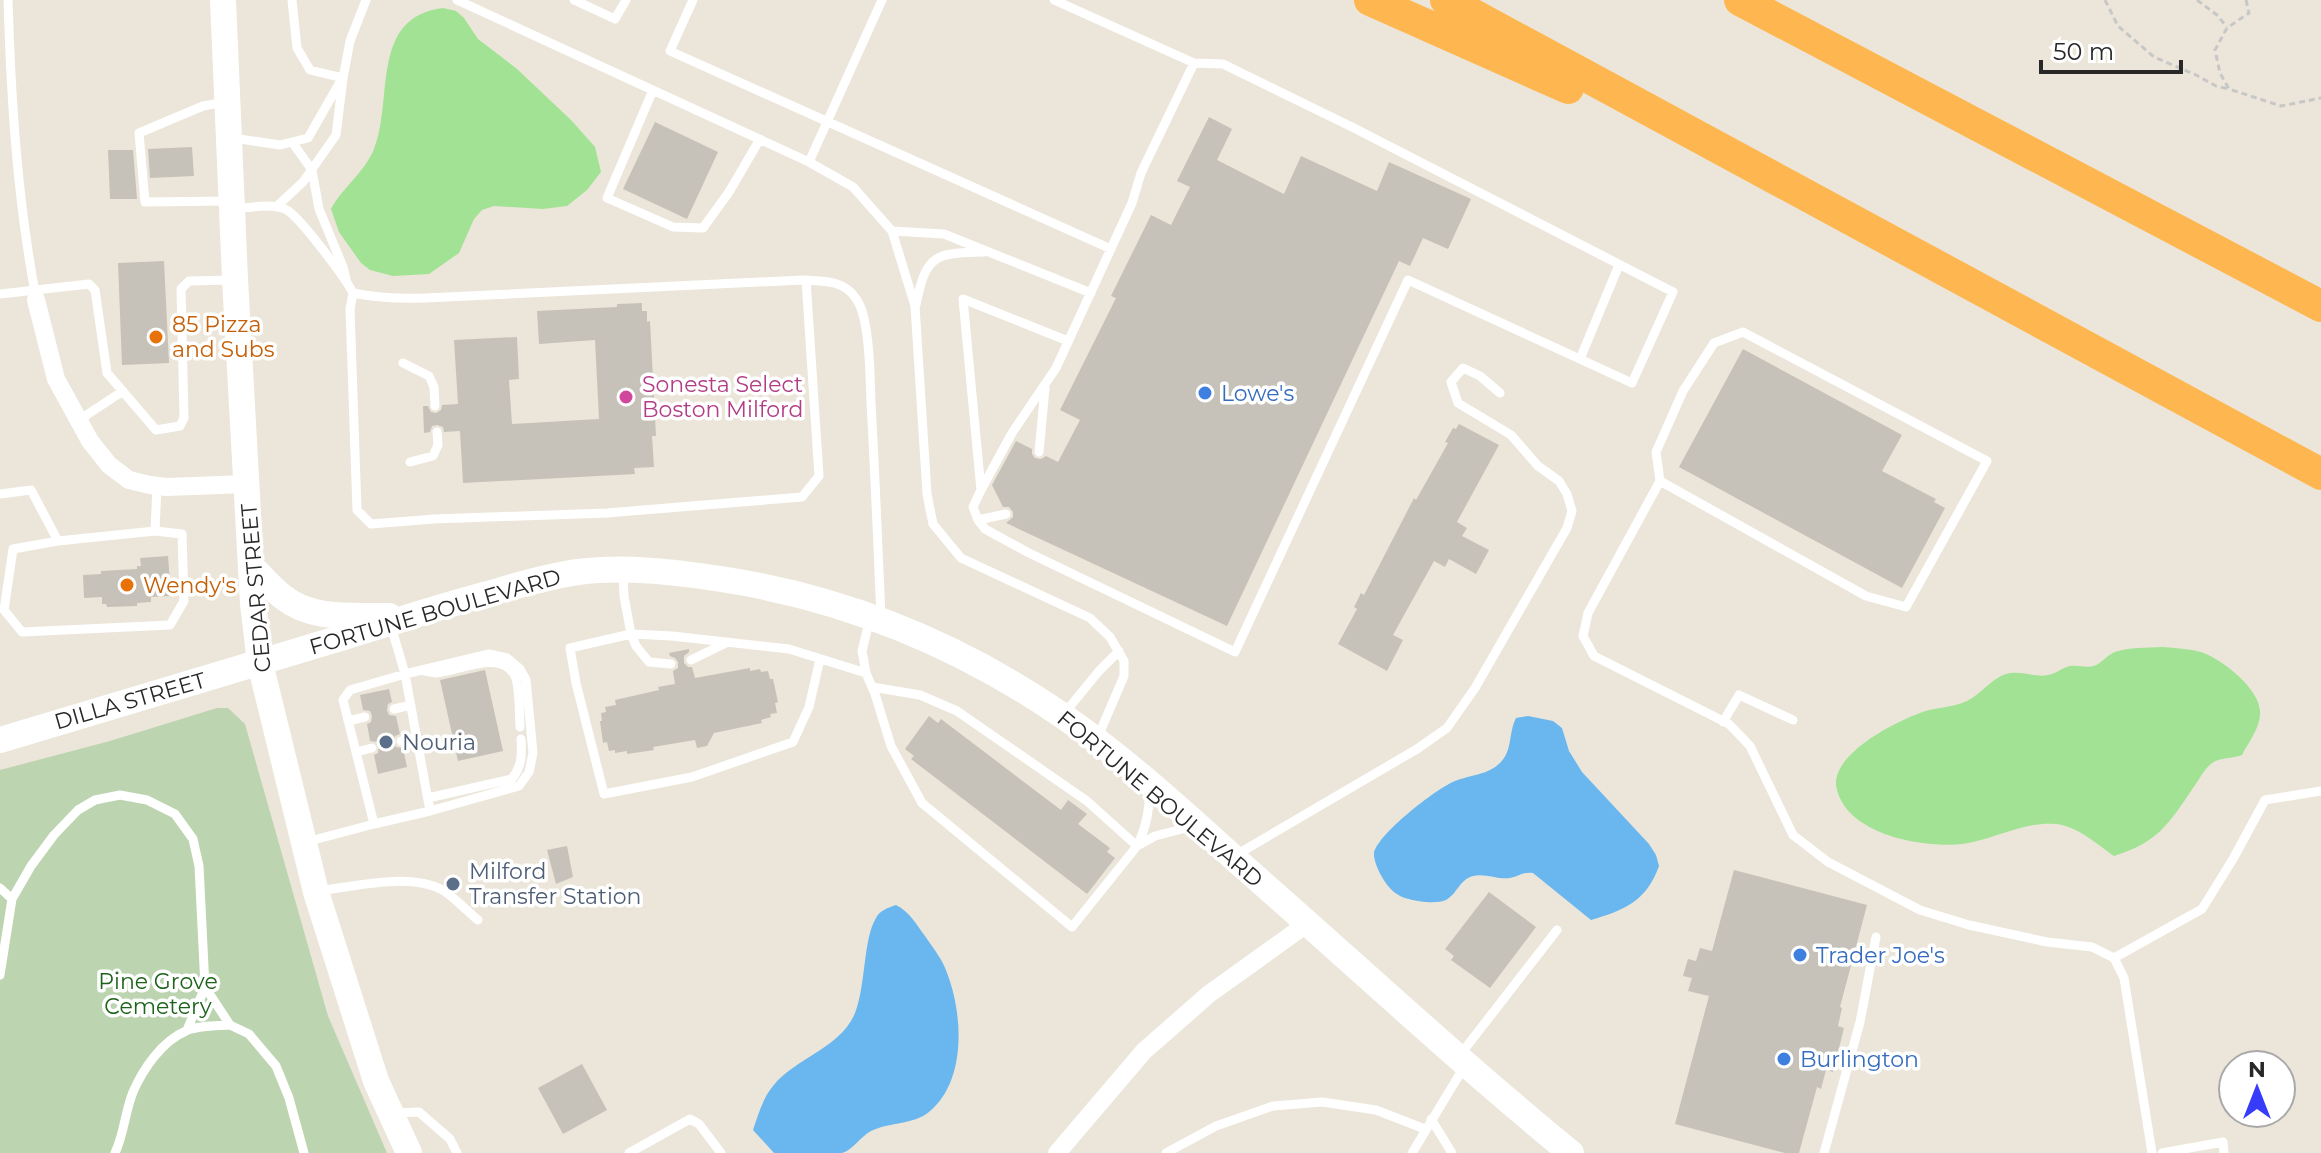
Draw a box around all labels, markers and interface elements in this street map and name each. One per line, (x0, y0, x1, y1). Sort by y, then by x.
scale bar (2041, 24, 2181, 74)
text: 50 m (2053, 37, 2114, 66)
place label: 85 Pizza and Subs (172, 311, 275, 363)
marker: 85 Pizza and Subs (147, 328, 165, 346)
place label: Sonesta Select Boston Milford (642, 371, 803, 423)
place label: Lowe's (1221, 380, 1294, 407)
marker: Lowe's (1196, 384, 1214, 402)
marker: Sonesta Select Boston Milford (617, 388, 635, 406)
street label: CEDAR STREET (235, 502, 277, 674)
street label: FORTUNE BOULEVARD (306, 563, 564, 661)
place label: Wendy's (143, 572, 237, 599)
marker: Wendy's (118, 576, 136, 594)
street label: DILLA STREET (51, 666, 209, 736)
street label: FORTUNE BOULEVARD (1052, 705, 1268, 893)
place label: Nouria (402, 729, 476, 756)
marker: Nouria (377, 733, 395, 751)
place label: Milford Transfer Station (469, 858, 642, 910)
marker: Milford Transfer Station (444, 875, 462, 893)
place label: Trader Joe's (1816, 942, 1945, 969)
marker: Trader Joe's (1791, 946, 1809, 964)
park label: Pine Grove Cemetery (98, 968, 218, 1020)
place label: Burlington (1800, 1046, 1919, 1073)
north arrow (2217, 1049, 2297, 1129)
marker: Burlington (1775, 1050, 1793, 1068)
text: N (2248, 1056, 2266, 1083)

